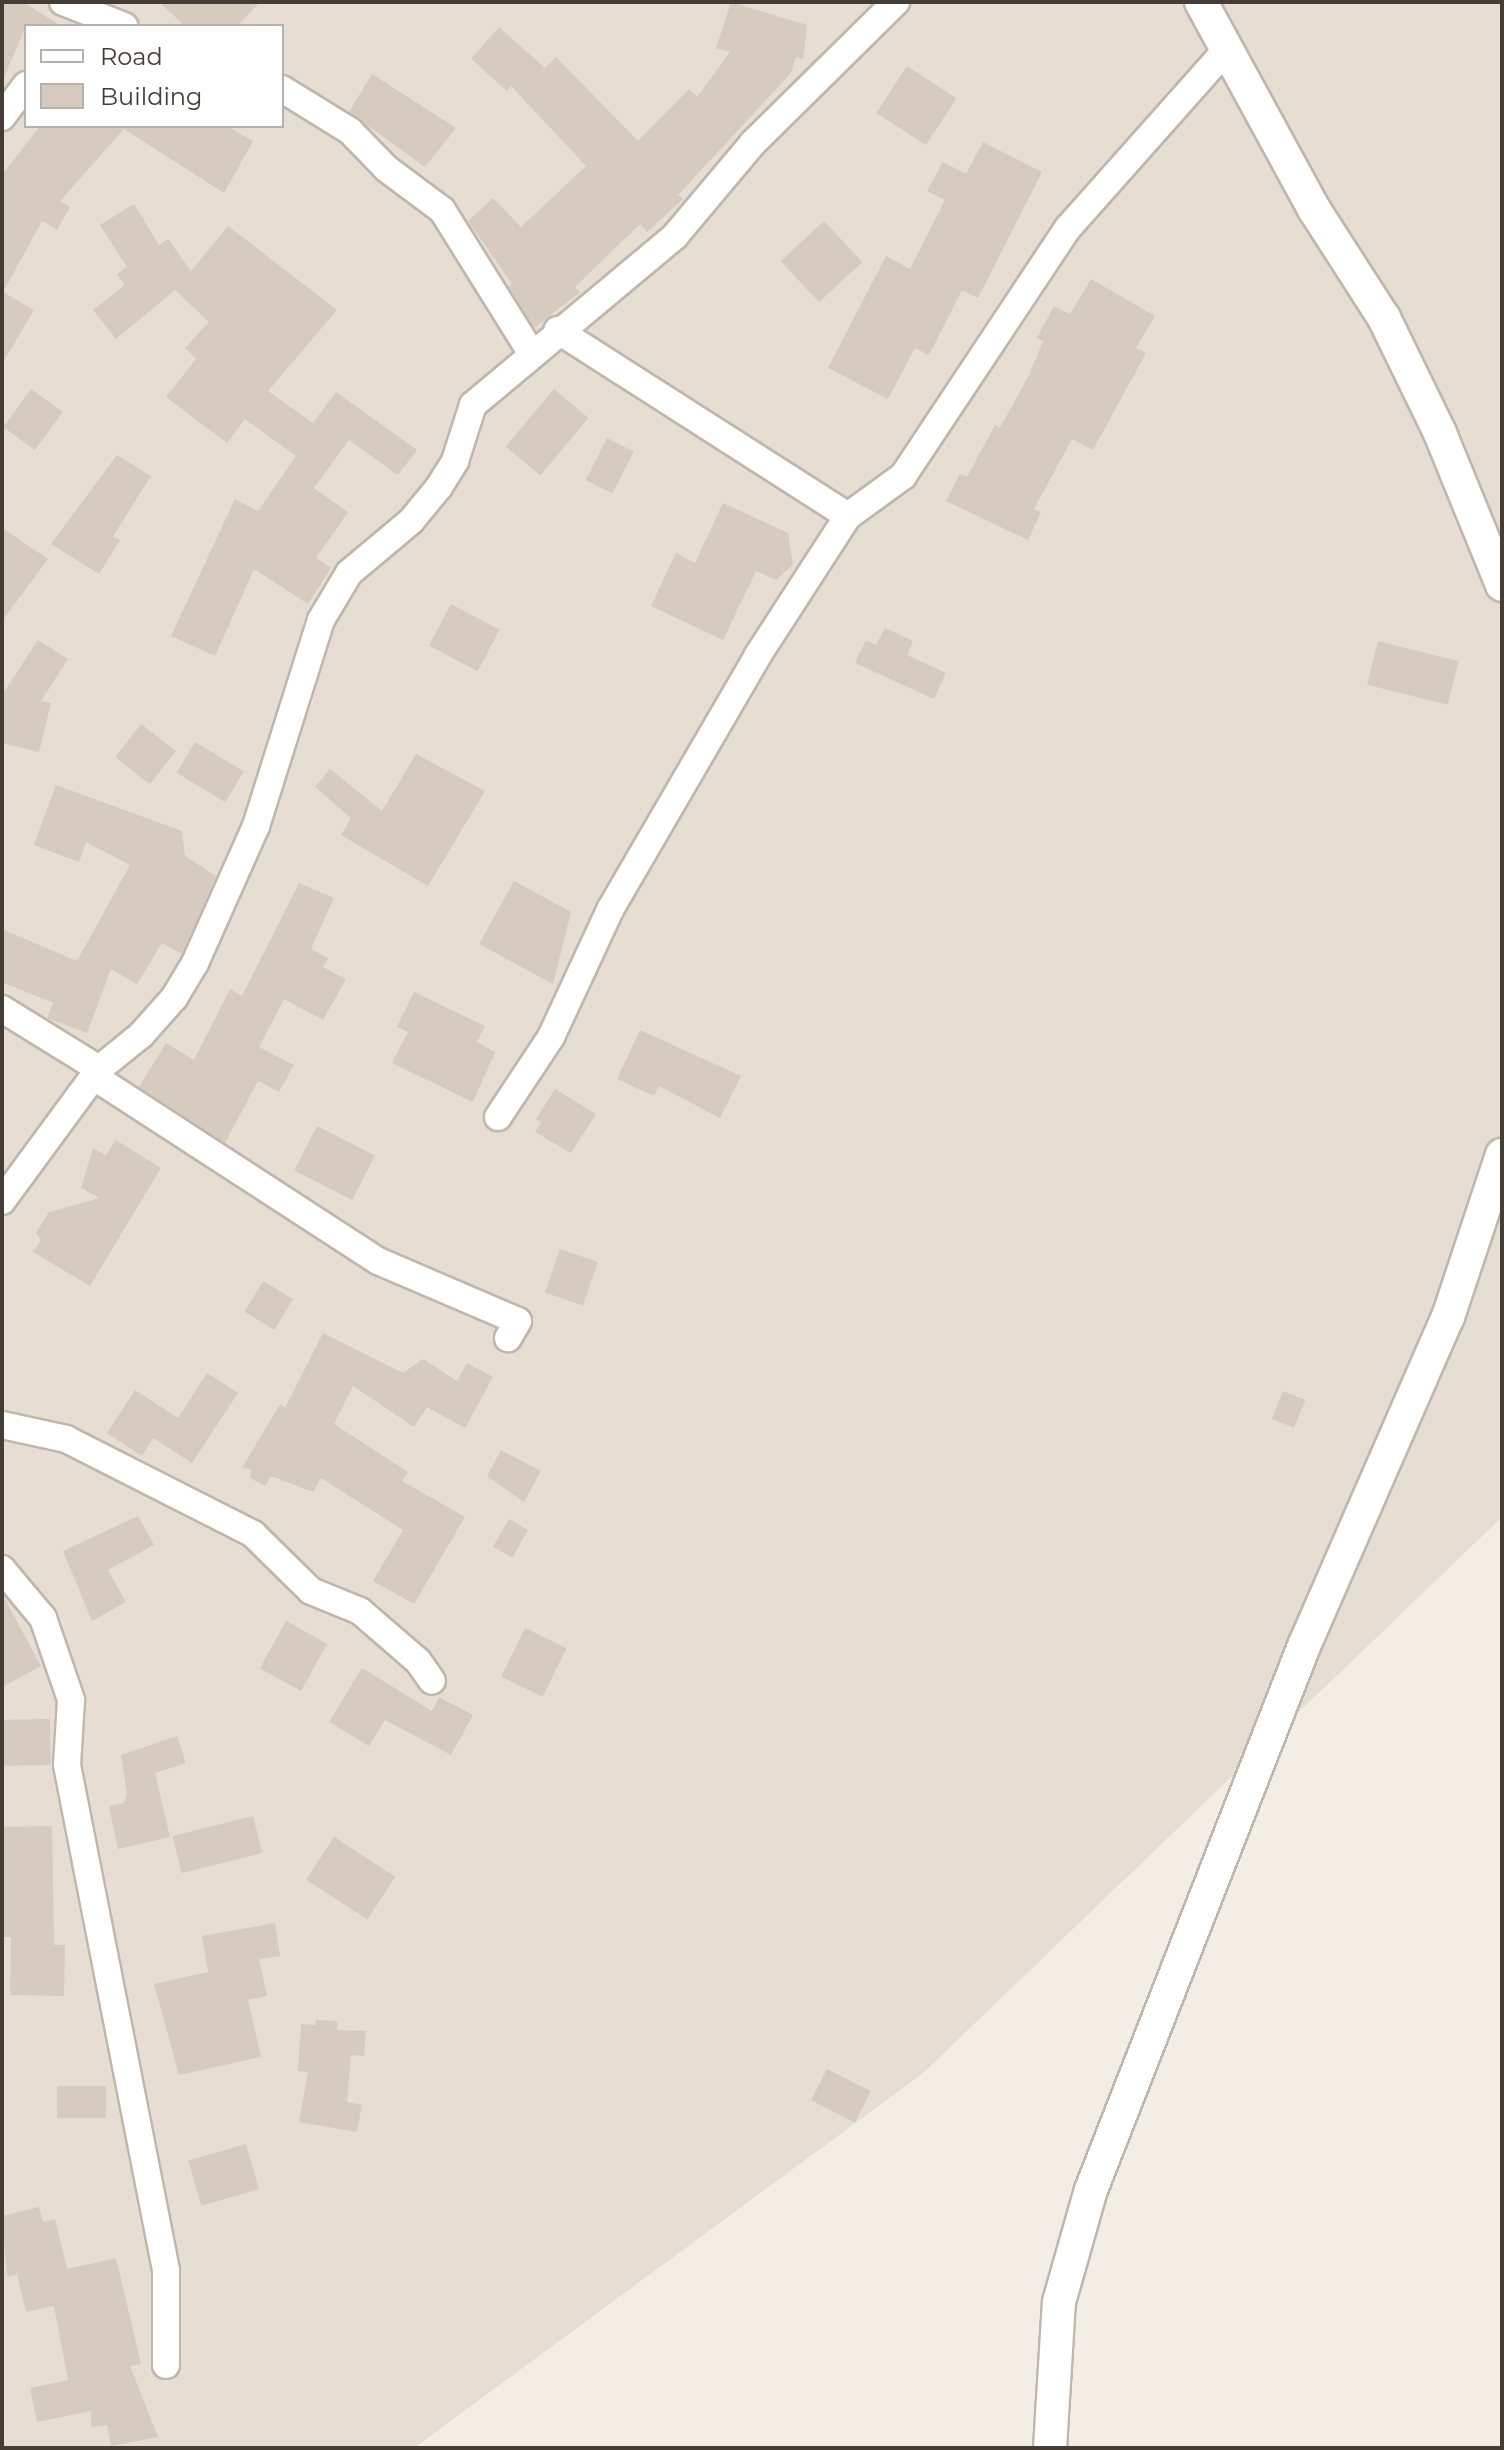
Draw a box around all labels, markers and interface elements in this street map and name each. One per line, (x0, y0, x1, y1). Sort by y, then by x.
legend (24, 24, 284, 128)
text: Road (100, 42, 163, 71)
text: Building (100, 82, 203, 111)

